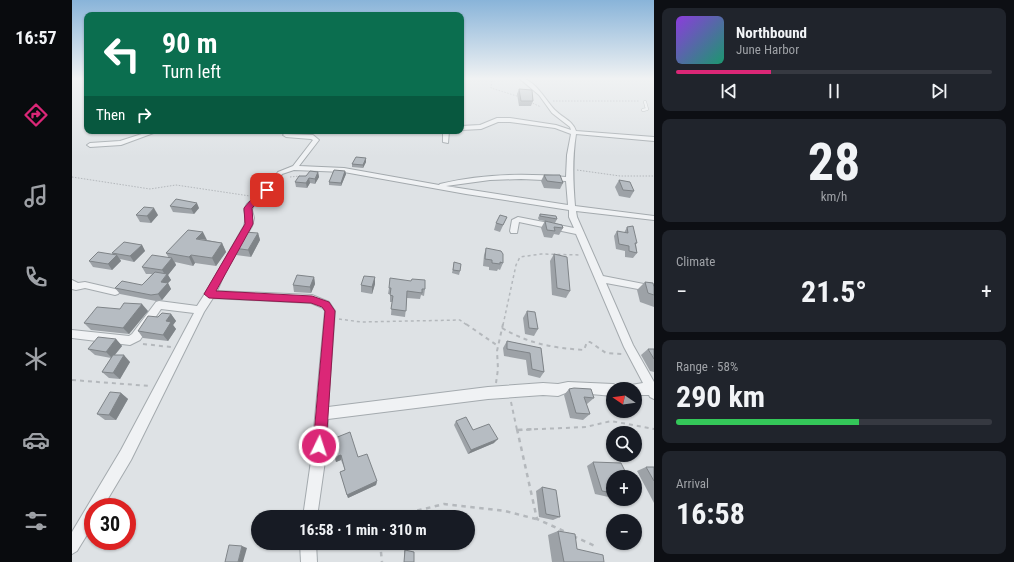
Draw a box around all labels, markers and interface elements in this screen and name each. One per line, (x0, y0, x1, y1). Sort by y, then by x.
text: Northbound (736, 24, 807, 42)
text: 16:57 (15, 27, 57, 48)
text: 90 m (162, 27, 218, 60)
icon: left (96, 28, 148, 80)
text: June Harbor (736, 42, 799, 57)
text: Turn left (162, 61, 221, 82)
icon: previous (718, 80, 740, 102)
icon: pause (823, 80, 845, 102)
icon: next (928, 80, 950, 102)
icon: directions (22, 101, 50, 129)
icon: right (133, 104, 155, 126)
text: Then (96, 106, 125, 124)
text: 28 (808, 132, 860, 193)
pin (250, 173, 284, 207)
icon: arrive (256, 179, 278, 201)
icon: music (22, 182, 50, 210)
text: km/h (821, 189, 847, 204)
text: Climate (676, 254, 715, 269)
icon: phone (22, 263, 50, 291)
text: 21.5° (801, 274, 867, 309)
text: − (676, 279, 687, 304)
text: + (981, 279, 992, 304)
icon: climate (22, 345, 50, 373)
text: Range · 58% (676, 359, 738, 374)
text: 290 km (676, 379, 765, 414)
north arrow (606, 382, 642, 418)
map controls (606, 382, 642, 550)
position arrow (298, 425, 340, 467)
icon: car (22, 426, 50, 454)
button: search (606, 426, 642, 462)
button: + (606, 470, 642, 506)
text: Arrival (676, 476, 709, 491)
text: 16:58 (676, 496, 745, 531)
speed limit sign: 30 (84, 498, 136, 550)
icon: filters (22, 507, 50, 535)
button: − (606, 514, 642, 550)
text: 16:58 · 1 min · 310 m (299, 521, 427, 539)

